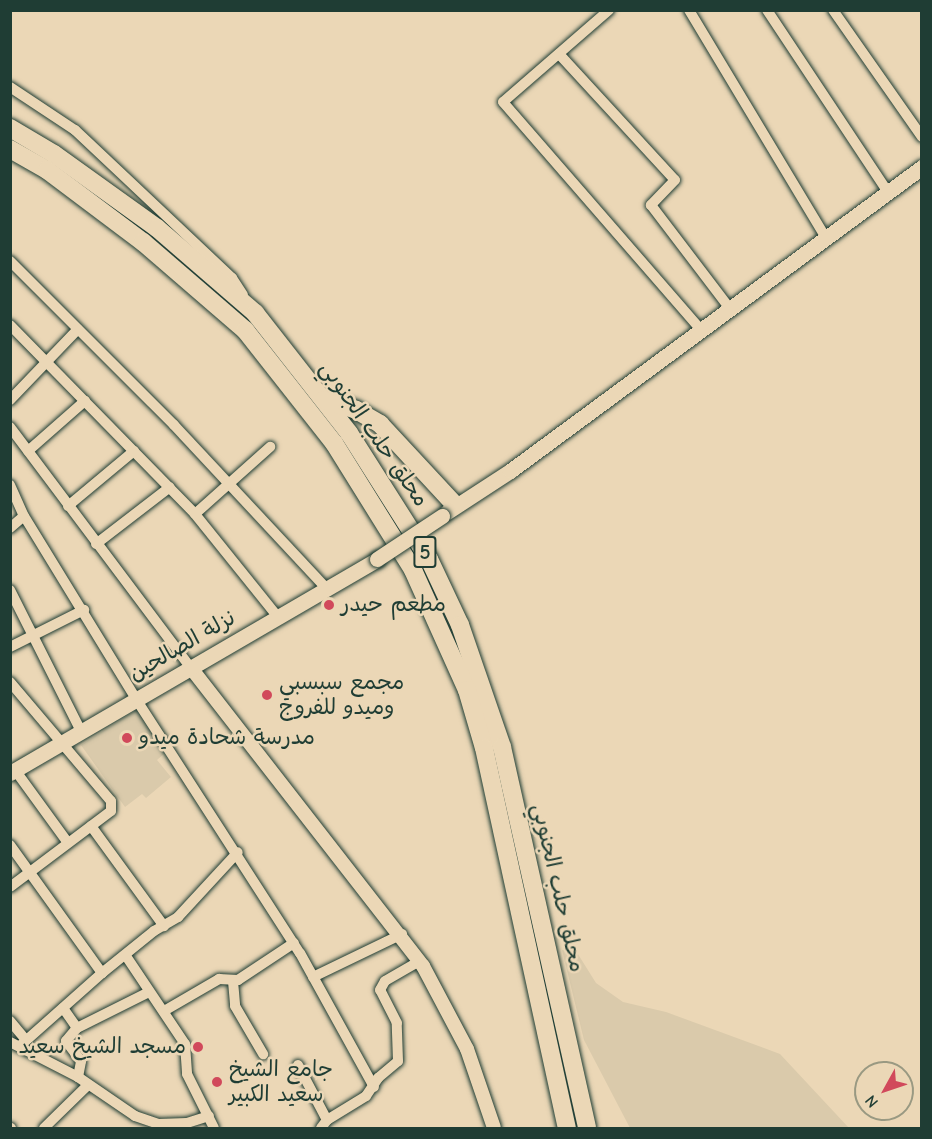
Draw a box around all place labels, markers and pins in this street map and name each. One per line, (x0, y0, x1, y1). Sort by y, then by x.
place label: مطعم حيدر (341, 592, 446, 618)
marker: مطعم حيدر (322, 598, 336, 612)
place label: مجمع سبسبي وميدو للفروج (279, 669, 404, 720)
marker: مجمع سبسبي وميدو للفروج (260, 688, 274, 702)
place label: مدرسة شحادة ميدو (139, 725, 315, 751)
marker: مدرسة شحادة ميدو (120, 731, 134, 745)
place label: مسجد الشيخ سعيد (18, 1034, 186, 1060)
marker: مسجد الشيخ سعيد (191, 1040, 205, 1054)
place label: جامع الشيخ سعيد الكبير (229, 1056, 333, 1108)
marker: جامع الشيخ سعيد الكبير (210, 1075, 224, 1089)

